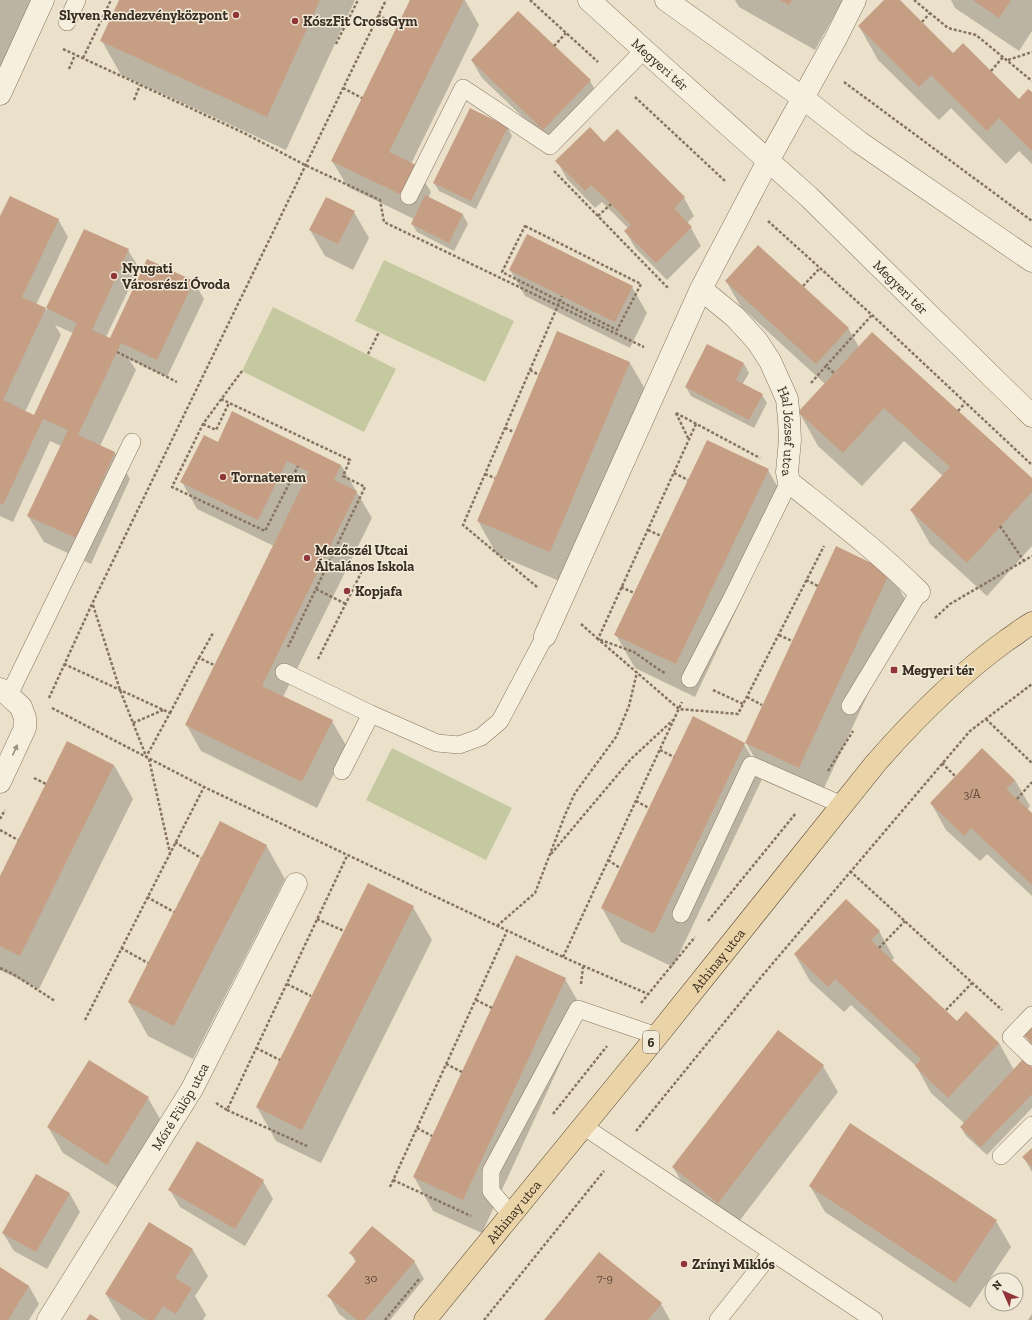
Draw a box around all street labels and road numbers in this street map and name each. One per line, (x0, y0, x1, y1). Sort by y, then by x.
street label: Megyeri tér (628, 35, 692, 95)
street label: Megyeri tér (869, 257, 932, 318)
street label: Hal József utca (773, 384, 798, 478)
street label: Athinay utca (688, 925, 749, 996)
road number: 6 (643, 1031, 659, 1053)
street label: Móré Fülöp utca (148, 1060, 213, 1154)
street label: Athinay utca (483, 1177, 545, 1247)

